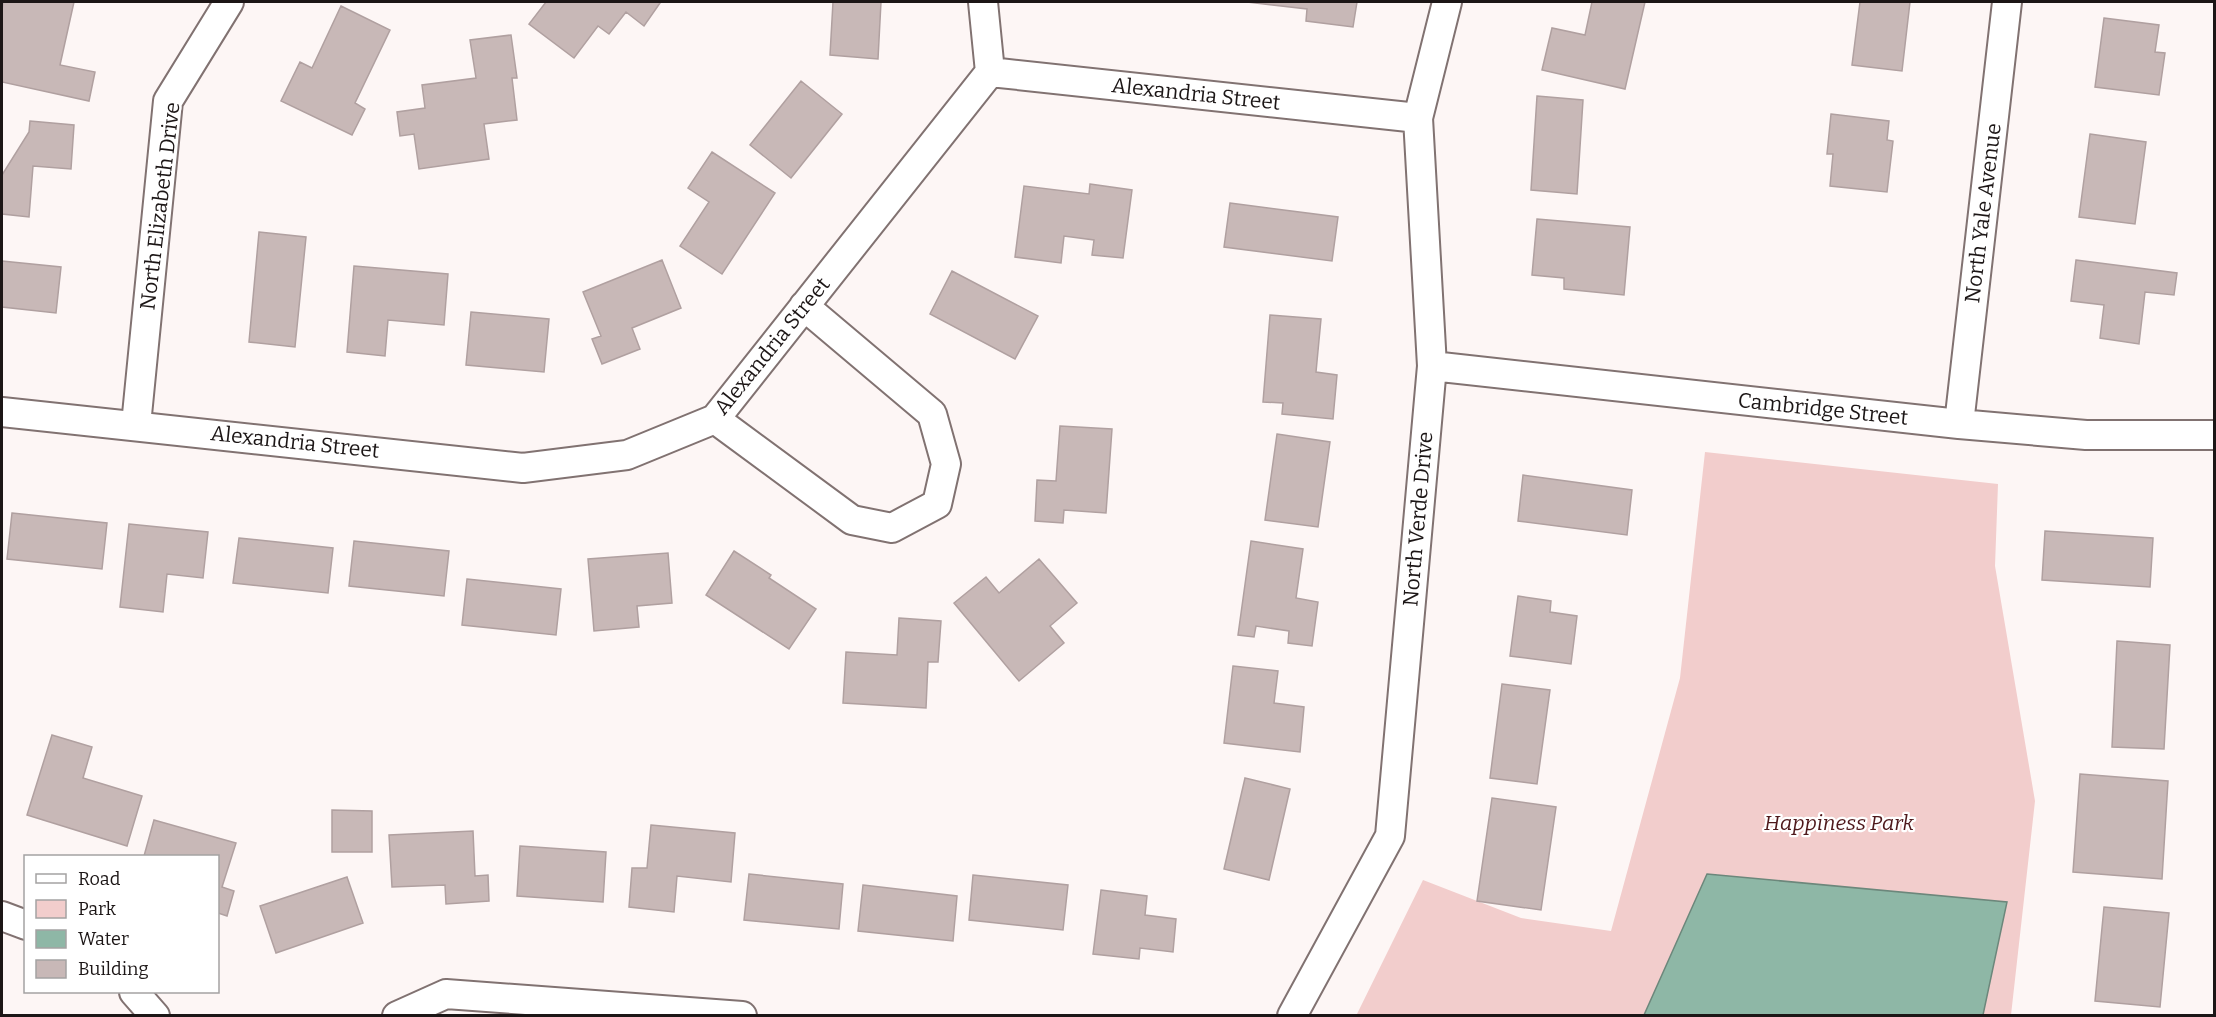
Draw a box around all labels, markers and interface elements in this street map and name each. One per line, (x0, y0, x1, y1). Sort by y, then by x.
street label: Alexandria Street (1110, 72, 1282, 116)
street label: North Elizabeth Drive (134, 101, 186, 311)
street label: North Yale Avenue (1959, 122, 2007, 304)
street label: Alexandria Street (709, 272, 836, 420)
street label: Cambridge Street (1737, 387, 1910, 431)
street label: Alexandria Street (209, 420, 381, 464)
street label: North Verde Drive (1397, 430, 1439, 608)
park label: Happiness Park (1764, 810, 1915, 836)
legend (24, 855, 219, 993)
text: Road (78, 868, 121, 890)
text: Park (78, 898, 117, 920)
text: Water (78, 928, 129, 950)
text: Building (78, 958, 149, 980)

